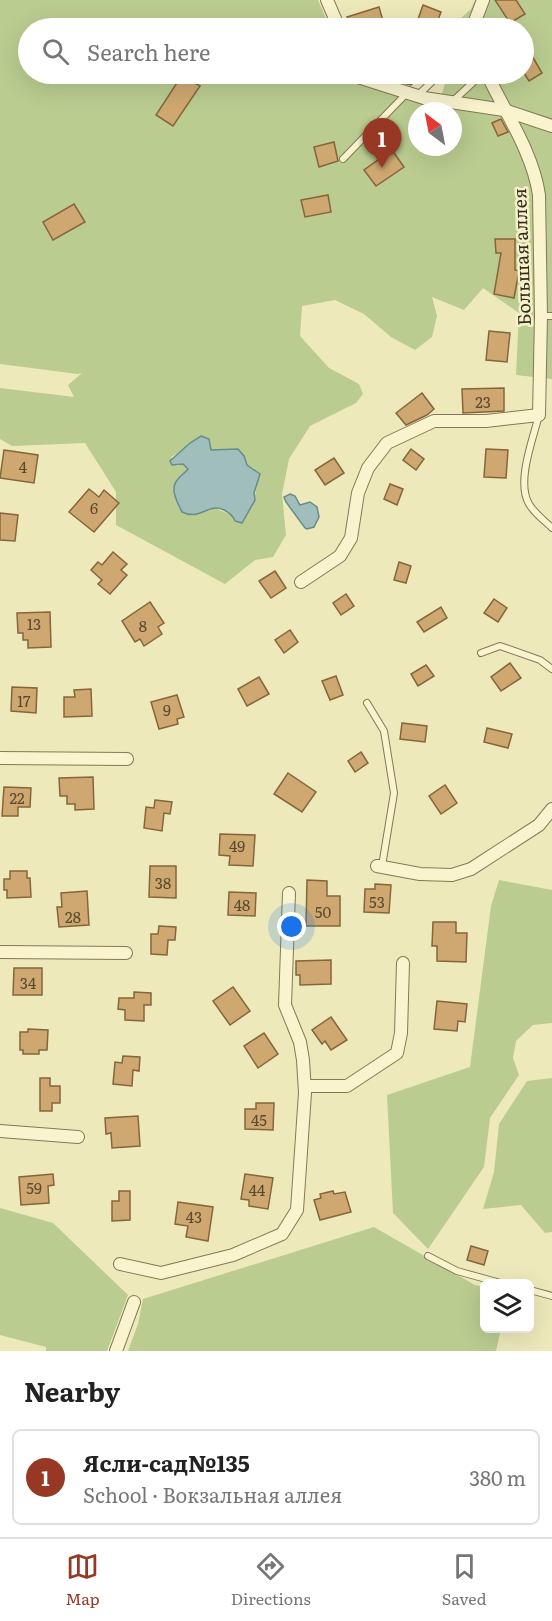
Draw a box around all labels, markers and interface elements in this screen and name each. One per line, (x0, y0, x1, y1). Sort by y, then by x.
search box (18, 18, 534, 84)
icon: search (39, 35, 72, 68)
text: Search here (87, 35, 210, 68)
north arrow (408, 102, 462, 156)
pin: 1 (362, 118, 401, 168)
street label: Большая аллея (505, 188, 537, 326)
house number: 23 (475, 390, 491, 413)
house number: 4 (19, 455, 27, 478)
house number: 6 (90, 496, 98, 519)
house number: 13 (27, 612, 41, 635)
house number: 8 (139, 614, 147, 637)
house number: 17 (17, 689, 31, 712)
house number: 9 (163, 698, 171, 721)
house number: 22 (9, 786, 25, 809)
house number: 49 (229, 834, 245, 857)
house number: 38 (155, 871, 171, 894)
house number: 53 (369, 890, 385, 913)
house number: 48 (234, 893, 250, 916)
house number: 50 (315, 900, 331, 923)
house number: 28 (65, 905, 81, 928)
your location (277, 912, 306, 941)
house number: 34 (20, 971, 36, 994)
house number: 45 (251, 1108, 267, 1131)
house number: 59 (26, 1176, 42, 1199)
house number: 44 (249, 1178, 265, 1201)
house number: 43 (186, 1205, 202, 1228)
map controls (480, 1279, 534, 1333)
button: layers (480, 1279, 534, 1333)
text: Nearby (24, 1371, 120, 1410)
text: Ясли-сад№135 (83, 1446, 250, 1479)
text: 1 (41, 1462, 50, 1492)
text: 380 m (469, 1462, 526, 1492)
text: School · Вокзальная аллея (83, 1479, 342, 1509)
tab: Map (66, 1550, 100, 1610)
tab: Directions (231, 1550, 311, 1610)
tab: Saved (442, 1550, 486, 1610)

